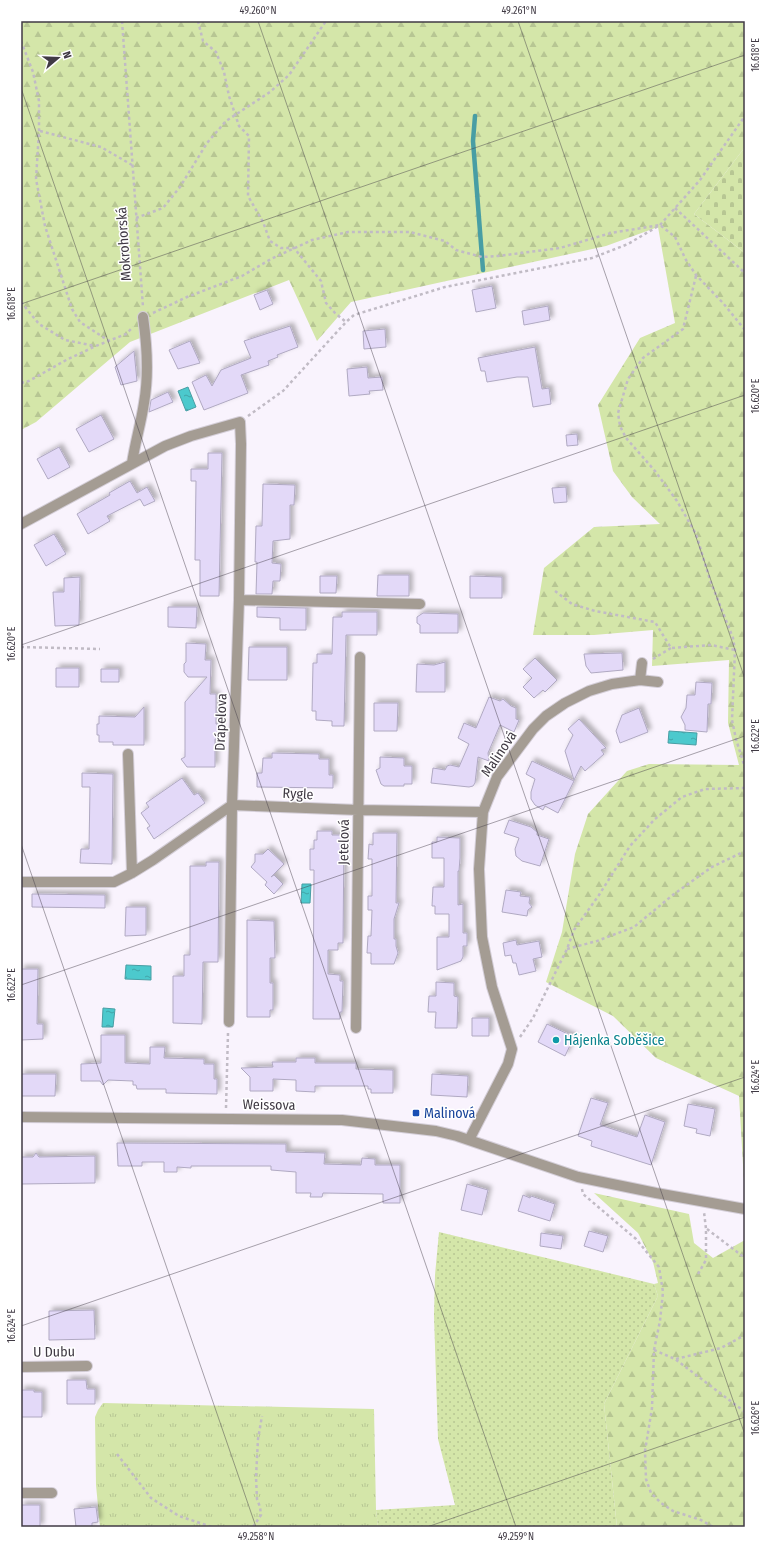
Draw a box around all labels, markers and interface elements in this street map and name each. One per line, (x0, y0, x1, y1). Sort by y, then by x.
text: 49.260°N (240, 5, 276, 17)
text: 49.261°N (501, 5, 537, 17)
north arrow (38, 38, 78, 78)
text: 16.618°E (750, 38, 762, 72)
text: N (60, 50, 74, 60)
street label: Mokrohorská (113, 206, 135, 282)
text: 16.618°E (6, 287, 18, 321)
text: 16.620°E (750, 378, 762, 413)
text: 16.620°E (6, 626, 18, 661)
street label: Drápelova (211, 693, 231, 751)
text: 16.622°E (750, 719, 762, 753)
street label: Malinová (478, 728, 521, 780)
street label: Rygle (282, 785, 314, 803)
street label: Jetelová (335, 819, 353, 865)
text: 16.622°E (6, 968, 18, 1002)
place label: Hájenka Soběšice (564, 1032, 664, 1049)
marker: Hájenka Soběšice (551, 1035, 561, 1045)
text: 16.624°E (750, 1060, 762, 1094)
street label: Weissova (242, 1096, 296, 1114)
place label: Malinová (424, 1105, 476, 1122)
marker: Malinová (411, 1108, 421, 1118)
text: 16.624°E (6, 1309, 18, 1343)
street label: U Dubu (33, 1343, 75, 1361)
text: 16.626°E (750, 1400, 762, 1435)
text: 49.258°N (238, 1531, 274, 1543)
text: 49.259°N (498, 1531, 534, 1543)

